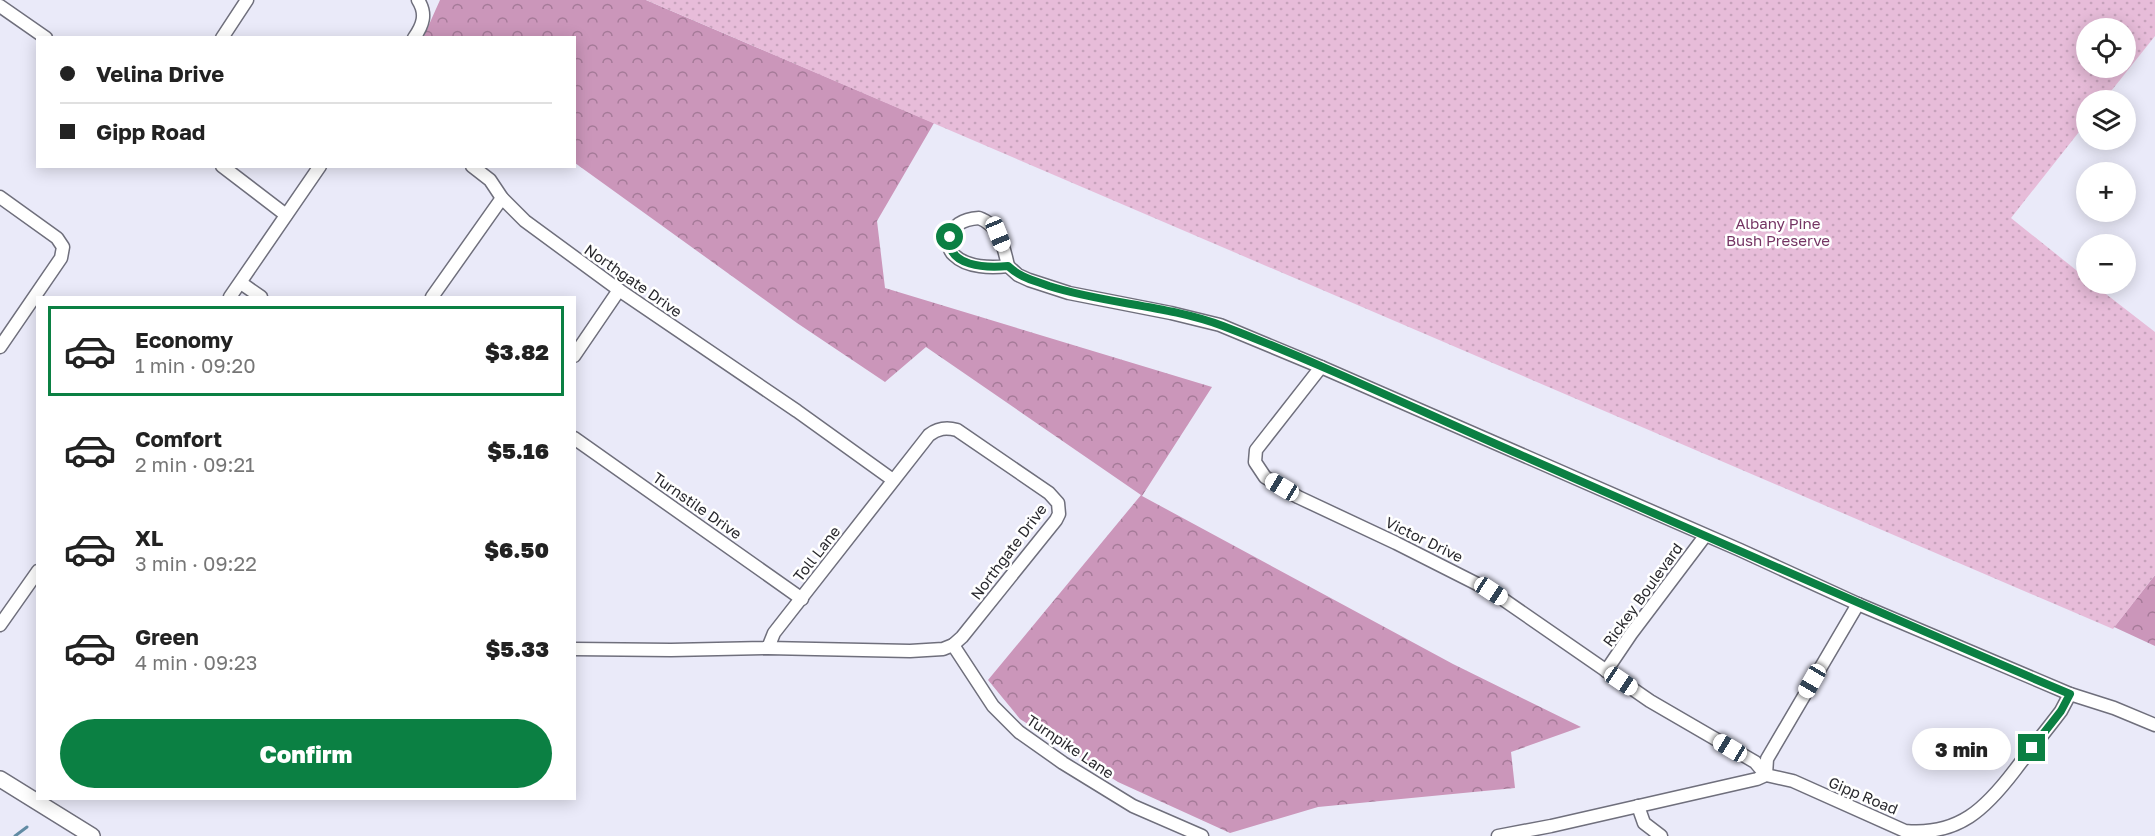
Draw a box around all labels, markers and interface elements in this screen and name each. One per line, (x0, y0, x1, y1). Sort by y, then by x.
map controls (2076, 18, 2136, 294)
button: locate (2076, 18, 2136, 78)
text: Velina Drive (96, 60, 224, 87)
button: layers (2076, 90, 2136, 150)
text: Gipp Road (96, 118, 205, 145)
button: + (2076, 162, 2136, 222)
car (983, 214, 1013, 254)
park label: Albany Pine Bush Preserve (1726, 214, 1830, 249)
route start (936, 223, 963, 250)
button: − (2076, 234, 2136, 294)
street label: Northgate Drive (581, 240, 686, 321)
icon: car (63, 324, 117, 378)
text: Economy (135, 326, 233, 353)
text: $3.82 (485, 338, 549, 365)
text: 1 min · 09:20 (135, 353, 256, 377)
icon: car (63, 423, 117, 477)
text: Comfort (135, 425, 222, 452)
text: $5.16 (487, 437, 549, 464)
text: 2 min · 09:21 (135, 452, 255, 476)
street label: Turnstile Drive (650, 468, 746, 543)
car (1262, 470, 1302, 504)
street label: Northgate Drive (966, 500, 1050, 603)
street label: Victor Drive (1383, 513, 1466, 566)
icon: car (63, 522, 117, 576)
street label: Toll Lane (789, 522, 844, 585)
text: XL (135, 524, 163, 551)
text: $6.50 (484, 536, 549, 563)
street label: Rickey Boulevard (1599, 539, 1686, 650)
text: 3 min · 09:22 (135, 551, 257, 575)
car (1471, 574, 1511, 608)
icon: car (63, 621, 117, 675)
text: Green (135, 623, 199, 650)
text: $5.33 (485, 635, 549, 662)
text: 4 min · 09:23 (135, 650, 257, 674)
car (1795, 661, 1829, 701)
car (1601, 663, 1641, 699)
street label: Turnpike Lane (1024, 710, 1118, 782)
button: Confirm (60, 719, 552, 788)
callout: 3 min (1912, 727, 2011, 769)
car (1710, 731, 1750, 765)
route end (2018, 734, 2045, 761)
text: 3 min (1935, 737, 1988, 761)
street label: Gipp Road (1826, 772, 1901, 818)

